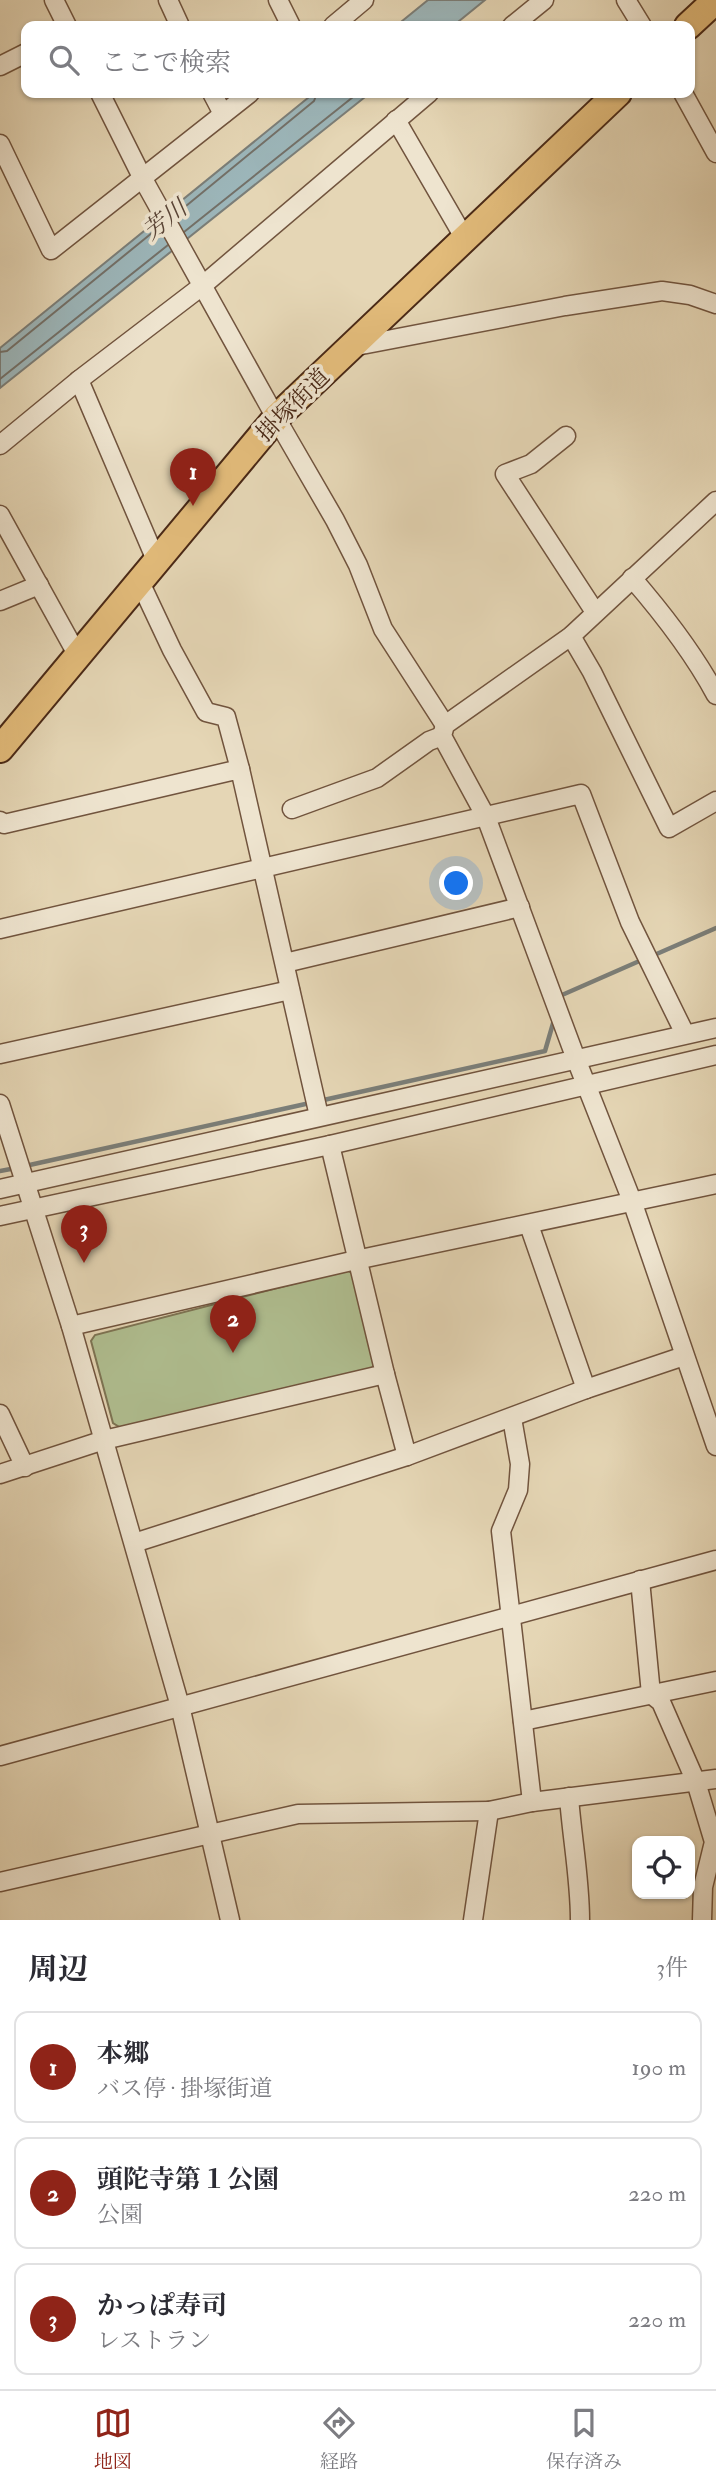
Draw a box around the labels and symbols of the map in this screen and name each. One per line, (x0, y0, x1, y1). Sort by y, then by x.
water label: 芳川 (137, 191, 196, 247)
street label: 掛塚街道 (250, 362, 336, 448)
pin: 1 (170, 448, 216, 506)
your location (439, 866, 473, 900)
pin: 3 (61, 1205, 107, 1263)
pin: 2 (210, 1295, 256, 1353)

